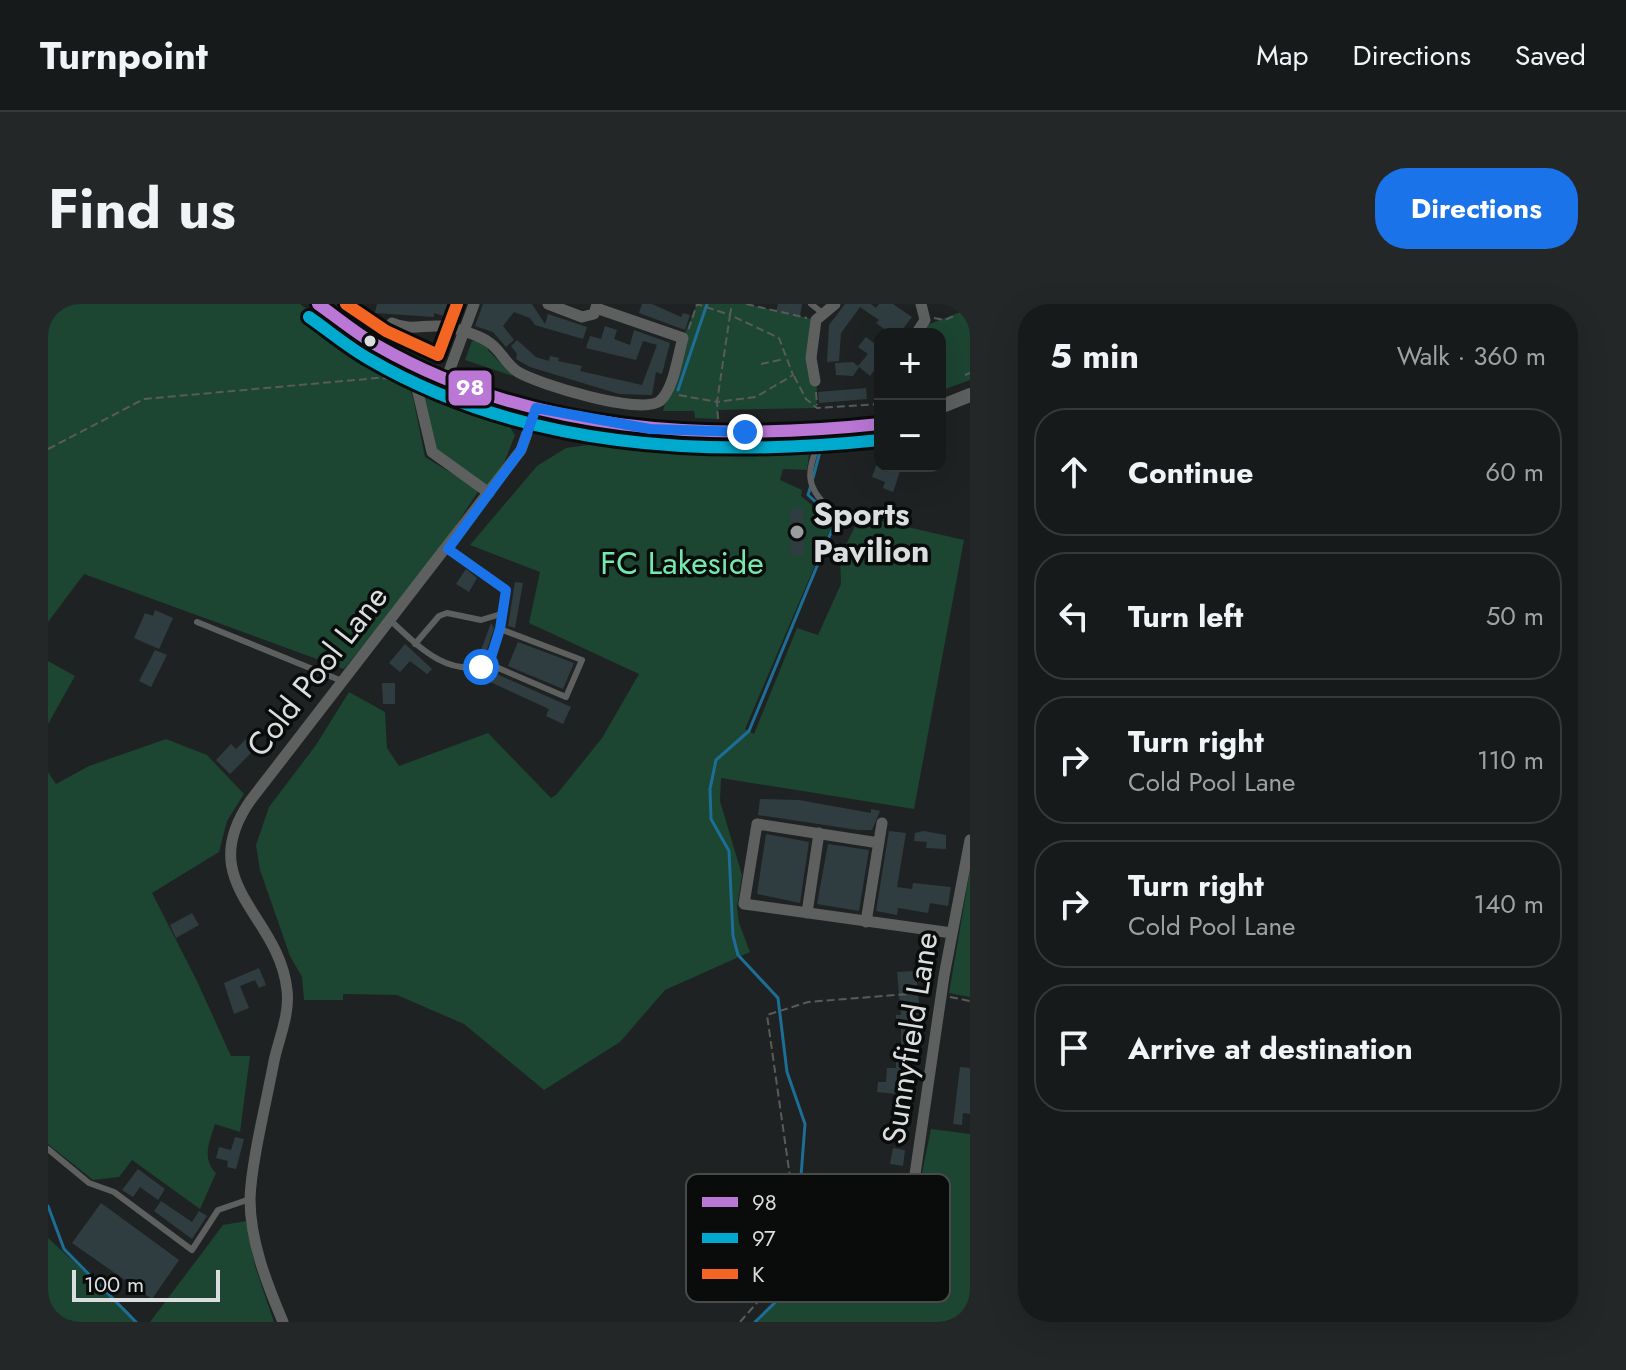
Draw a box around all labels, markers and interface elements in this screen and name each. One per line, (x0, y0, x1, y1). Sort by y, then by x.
text: Turnpoint (40, 28, 208, 83)
text: Map (1256, 35, 1308, 76)
text: Directions (1352, 35, 1471, 76)
text: Saved (1515, 35, 1586, 76)
text: Find us (48, 168, 236, 249)
button: Directions (1375, 168, 1578, 249)
map controls (874, 328, 946, 472)
button: + (874, 328, 946, 400)
text: 5 min (1050, 332, 1139, 381)
unlabelled marker (362, 333, 378, 349)
text: Walk · 360 m (1397, 337, 1546, 375)
line badge: 98 (447, 369, 493, 407)
text: 98 (456, 371, 484, 403)
button: − (874, 400, 946, 472)
route end (727, 414, 763, 450)
icon: ahead (1052, 450, 1096, 494)
text: Continue (1128, 451, 1254, 494)
text: 60 m (1485, 453, 1544, 491)
place label: Sports Pavilion (813, 491, 930, 574)
marker: Sports Pavilion (788, 523, 806, 541)
park label: FC Lakeside (600, 540, 764, 586)
street label: Cold Pool Lane (235, 576, 399, 766)
icon: left (1052, 594, 1096, 638)
text: Turn left (1128, 595, 1243, 638)
text: 50 m (1486, 597, 1544, 635)
route start (463, 649, 499, 685)
text: Turn right (1128, 720, 1264, 763)
icon: right (1052, 738, 1096, 782)
text: 110 m (1477, 741, 1544, 779)
text: Cold Pool Lane (1128, 763, 1296, 801)
text: Turn right (1128, 864, 1264, 907)
icon: right (1052, 882, 1096, 926)
text: 140 m (1473, 885, 1544, 923)
text: Cold Pool Lane (1128, 907, 1296, 945)
street label: Sunnyfield Lane (871, 929, 949, 1147)
icon: arrive (1052, 1026, 1096, 1070)
text: Arrive at destination (1128, 1027, 1413, 1070)
legend (686, 1174, 950, 1302)
text: 98 (752, 1186, 777, 1218)
text: 97 (752, 1222, 776, 1254)
text: K (752, 1258, 765, 1290)
scale bar (72, 1266, 220, 1302)
text: 100 m (84, 1268, 144, 1300)

